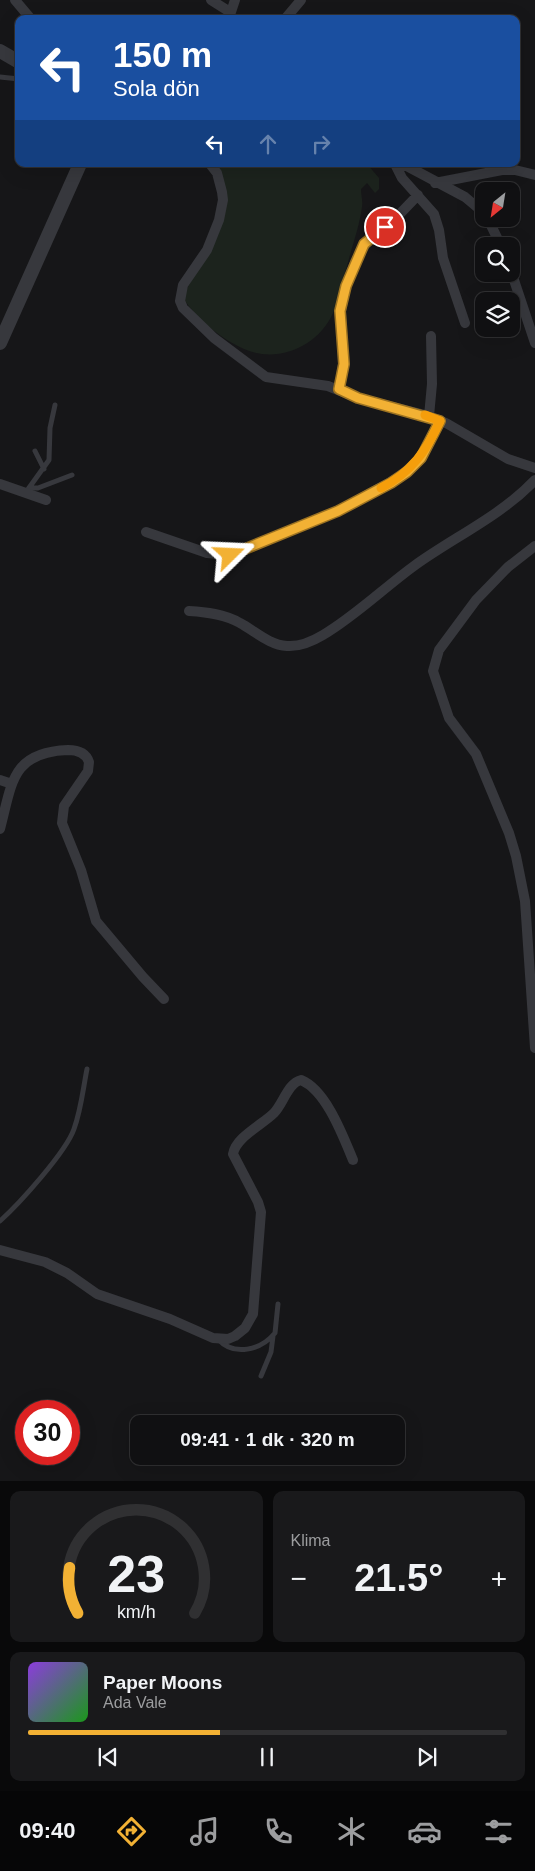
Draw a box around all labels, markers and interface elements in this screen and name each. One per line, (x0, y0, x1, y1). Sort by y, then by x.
icon: left (30, 35, 95, 100)
text: 150 m (113, 35, 212, 74)
text: Sola dön (113, 76, 200, 101)
icon: left (201, 130, 229, 158)
icon: ahead (254, 130, 282, 158)
icon: right (307, 130, 335, 158)
north arrow (475, 182, 520, 228)
map controls (475, 182, 520, 337)
pin (364, 206, 406, 248)
icon: arrive (371, 213, 399, 241)
button: search (475, 237, 520, 282)
button: layers (475, 292, 520, 337)
position arrow (203, 528, 255, 580)
speed limit sign: 30 (15, 1400, 80, 1465)
text: 09:41 · 1 dk · 320 m (180, 1429, 355, 1450)
text: Klima (291, 1532, 331, 1549)
text: 23 (107, 1545, 165, 1603)
text: 21.5° (354, 1557, 443, 1599)
text: − (291, 1563, 307, 1594)
text: + (491, 1563, 507, 1594)
text: km/h (117, 1602, 156, 1622)
text: Paper Moons (103, 1672, 222, 1693)
text: Ada Vale (103, 1694, 167, 1711)
icon: previous (94, 1743, 122, 1771)
icon: pause (253, 1743, 281, 1771)
icon: next (413, 1743, 441, 1771)
icon: directions (114, 1814, 149, 1849)
icon: music (187, 1814, 222, 1849)
icon: phone (261, 1814, 296, 1849)
icon: climate (334, 1814, 369, 1849)
icon: car (407, 1814, 442, 1849)
icon: filters (481, 1814, 516, 1849)
text: 09:40 (19, 1818, 75, 1843)

